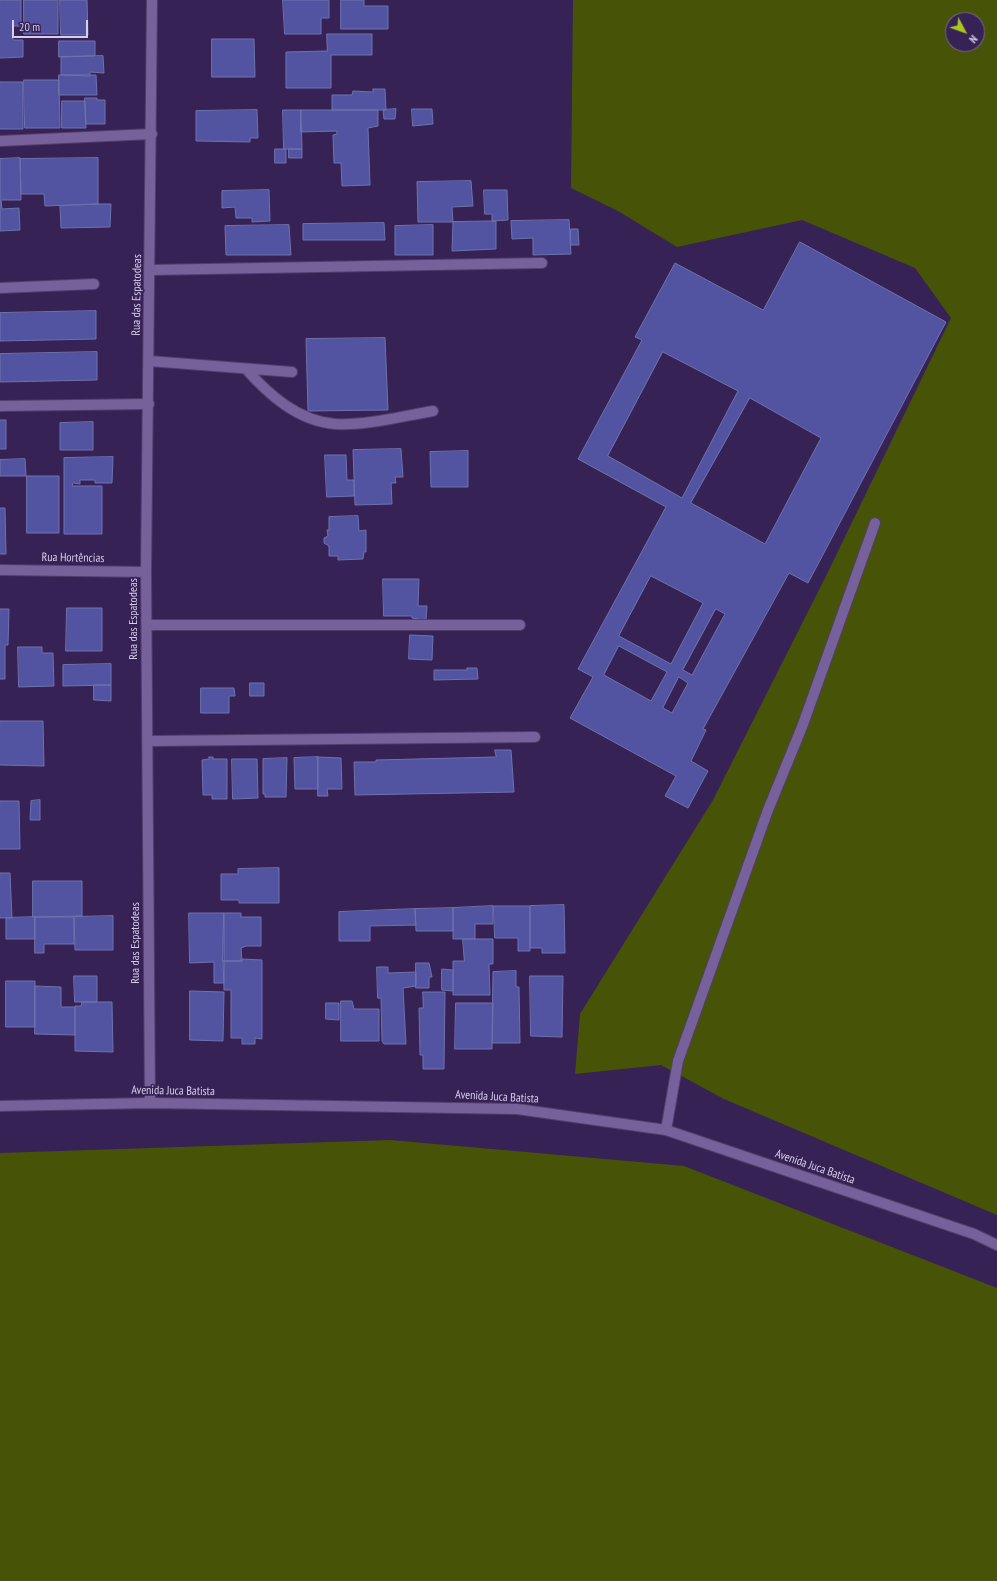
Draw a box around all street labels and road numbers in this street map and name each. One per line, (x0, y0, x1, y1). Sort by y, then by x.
street label: Rua das Espatodeas (129, 254, 145, 336)
street label: Rua Hortências (42, 550, 104, 566)
street label: Rua das Espatodeas (127, 578, 141, 660)
street label: Rua das Espatodeas (129, 902, 143, 984)
street label: Avenida Juca Batista (131, 1083, 215, 1099)
street label: Avenida Juca Batista (455, 1088, 539, 1106)
street label: Avenida Juca Batista (773, 1147, 857, 1187)

